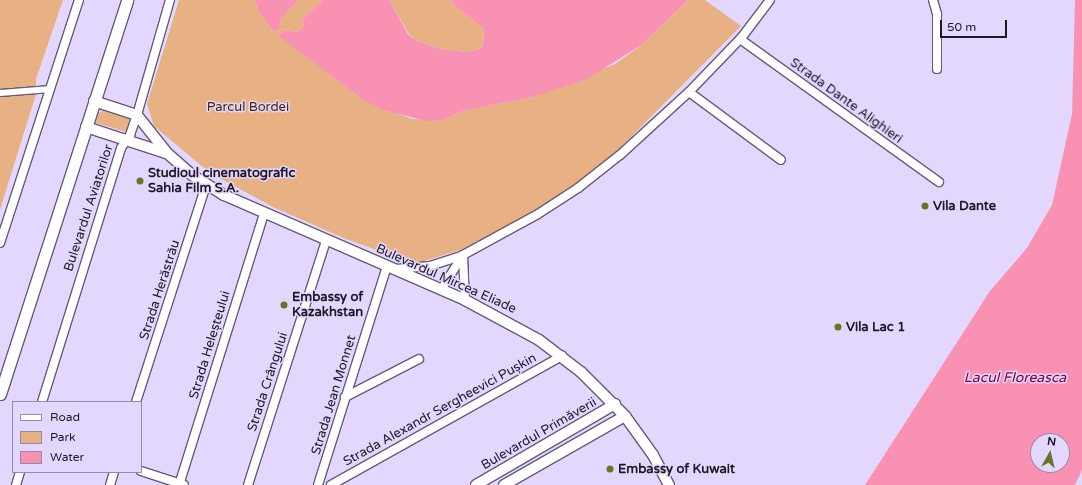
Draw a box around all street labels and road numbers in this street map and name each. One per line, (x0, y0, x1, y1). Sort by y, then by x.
street label: Strada Dante Alighieri (787, 55, 905, 147)
street label: Bulevardul Aviatorilor (61, 143, 117, 273)
street label: Strada Herăstrău (136, 238, 184, 342)
street label: Bulevardul Mircea Eliade (373, 241, 519, 317)
street label: Strada Heleșteului (186, 289, 234, 401)
street label: Strada Crângului (245, 330, 291, 434)
street label: Strada Jean Monnet (308, 333, 360, 457)
street label: Strada Alexandr Sergheevici Pușkin (341, 350, 539, 470)
street label: Bulevardul Primăverii (479, 395, 599, 473)

